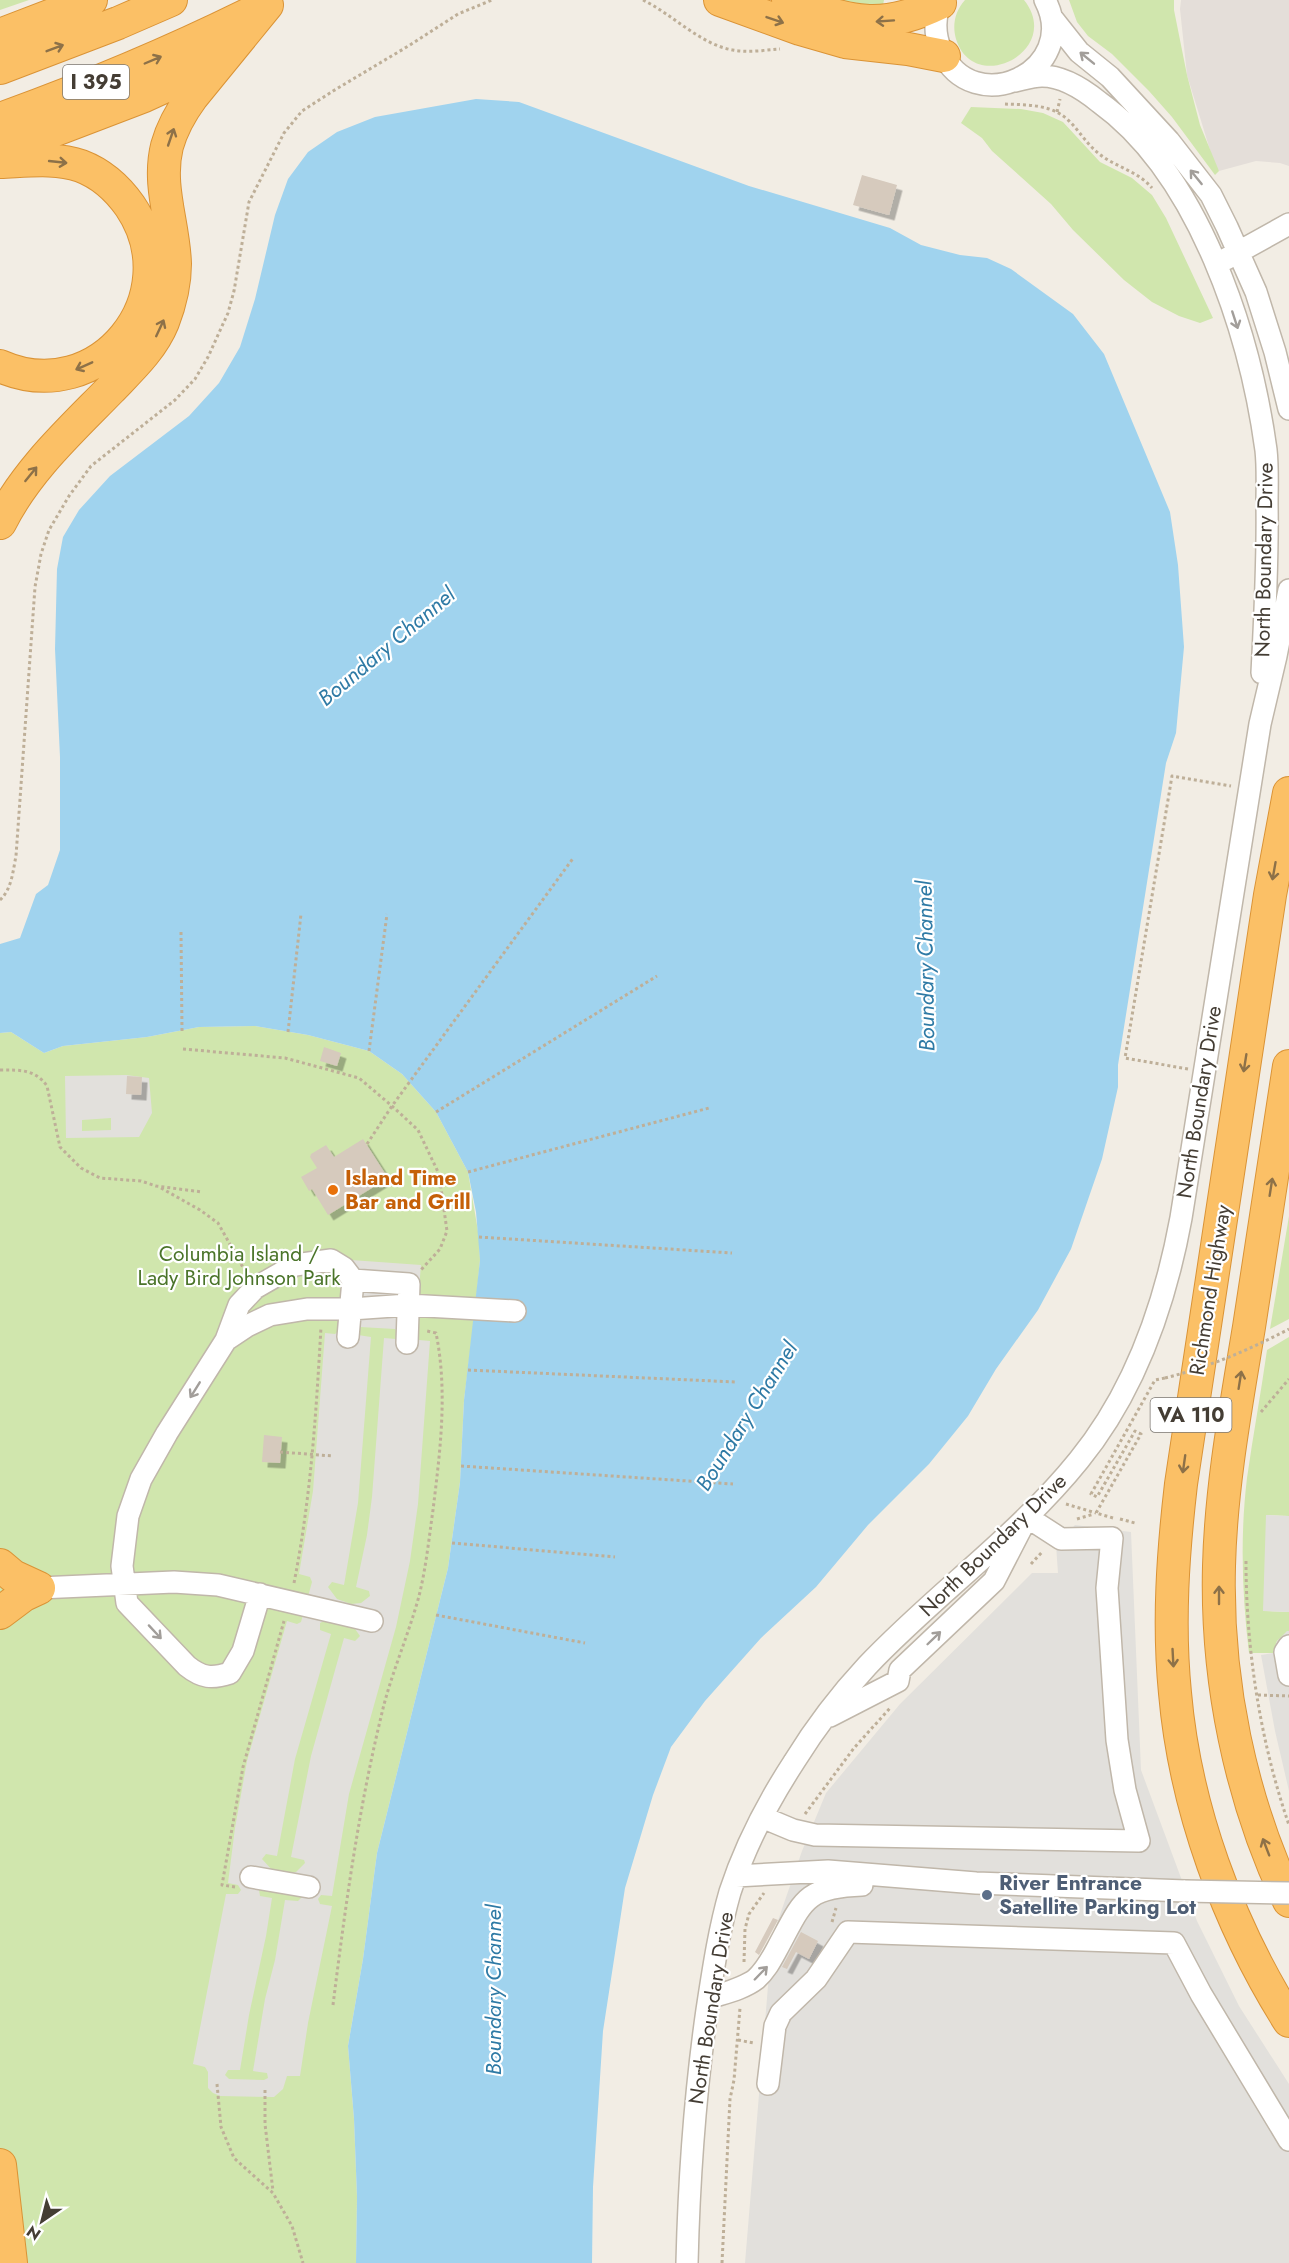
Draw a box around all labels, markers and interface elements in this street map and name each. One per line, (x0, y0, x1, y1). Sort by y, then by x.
one-way arrow (765, 15, 784, 26)
one-way arrow (876, 15, 896, 26)
one-way arrow (45, 42, 64, 53)
one-way arrow (1080, 51, 1095, 65)
one-way arrow (143, 54, 161, 65)
road number: I 395 (63, 65, 129, 99)
one-way arrow (166, 128, 177, 147)
one-way arrow (48, 156, 68, 167)
one-way arrow (1190, 170, 1203, 186)
one-way arrow (1231, 310, 1242, 329)
one-way arrow (154, 320, 166, 338)
one-way arrow (76, 361, 94, 372)
street label: North Boundary Drive (1247, 462, 1281, 658)
one-way arrow (25, 466, 38, 482)
water label: Boundary Channel (310, 578, 462, 713)
one-way arrow (1268, 860, 1279, 880)
water label: Boundary Channel (907, 879, 942, 1052)
street label: North Boundary Drive (1169, 1003, 1229, 1200)
one-way arrow (1239, 1053, 1250, 1073)
place label: Island Time Bar and Grill (345, 1163, 471, 1217)
one-way arrow (1265, 1178, 1276, 1198)
marker: Island Time Bar and Grill (326, 1183, 340, 1197)
street label: Richmond Highway (1182, 1202, 1238, 1377)
park label: Columbia Island / Lady Bird Johnson Park (138, 1239, 341, 1293)
water label: Boundary Channel (687, 1334, 805, 1497)
one-way arrow (1235, 1371, 1246, 1390)
one-way arrow (188, 1381, 200, 1398)
road number: VA 110 (1150, 1398, 1232, 1432)
one-way arrow (1178, 1453, 1189, 1473)
street label: North Boundary Drive (913, 1466, 1074, 1623)
one-way arrow (1213, 1585, 1225, 1605)
one-way arrow (148, 1625, 162, 1640)
one-way arrow (927, 1630, 942, 1645)
one-way arrow (1167, 1648, 1178, 1668)
one-way arrow (1259, 1839, 1270, 1857)
place label: River Entrance Satellite Parking Lot (999, 1868, 1196, 1922)
marker: River Entrance Satellite Parking Lot (980, 1888, 994, 1902)
water label: Boundary Channel (477, 1904, 509, 2075)
street label: North Boundary Drive (681, 1909, 741, 2106)
one-way arrow (753, 1966, 768, 1981)
north arrow (12, 2191, 72, 2251)
text: N (22, 2220, 45, 2246)

